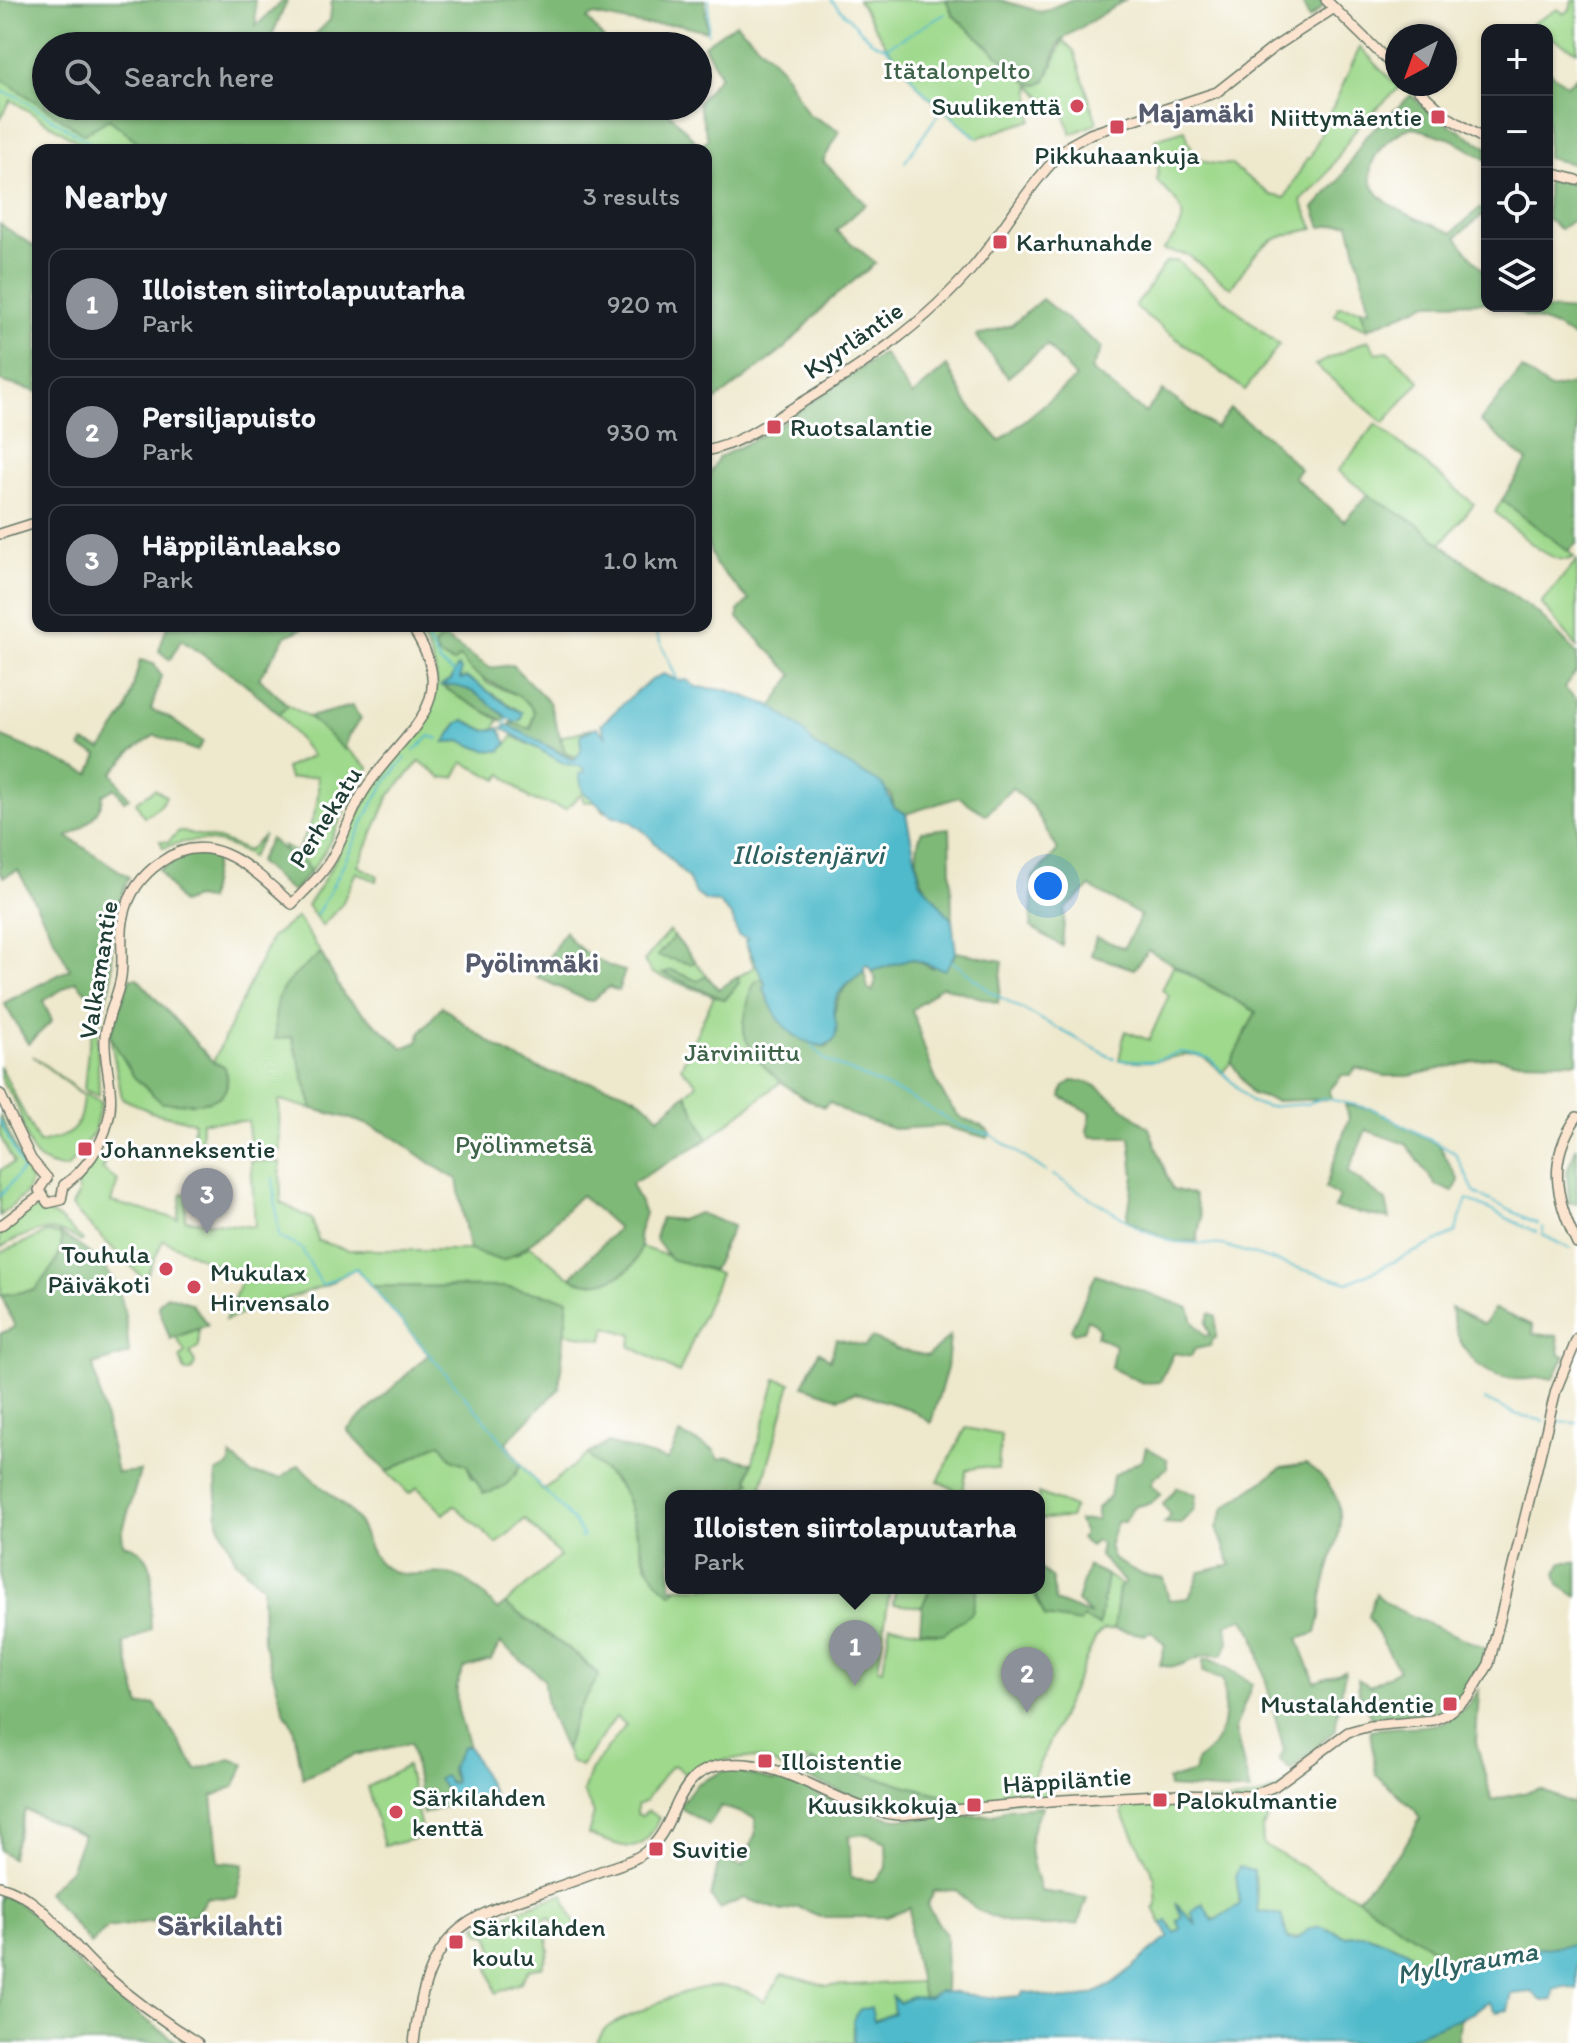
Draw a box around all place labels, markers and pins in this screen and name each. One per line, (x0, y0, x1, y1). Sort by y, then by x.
place label: Suulikenttä (931, 90, 1061, 122)
marker: Suulikenttä (1068, 97, 1086, 115)
place label: Niittymäentie (1270, 101, 1422, 133)
marker: Niittymäentie (1429, 108, 1447, 126)
marker: Pikkuhaankuja (1108, 118, 1126, 136)
place label: Pikkuhaankuja (1034, 139, 1200, 171)
place label: Karhunahde (1016, 226, 1153, 258)
marker: Karhunahde (991, 233, 1009, 251)
place label: Ruotsalantie (790, 411, 933, 443)
marker: Ruotsalantie (765, 418, 783, 436)
place label: Johanneksentie (101, 1133, 276, 1165)
marker: Johanneksentie (76, 1140, 94, 1158)
pin: 3 (181, 1168, 233, 1234)
place label: Touhula Päiväkoti (47, 1238, 150, 1300)
place label: Mukulax Hirvensalo (210, 1256, 330, 1318)
marker: Touhula Päiväkoti (157, 1260, 175, 1278)
marker: Mukulax Hirvensalo (185, 1278, 203, 1296)
pin: 1 (829, 1620, 881, 1686)
pin: 2 (1001, 1647, 1053, 1713)
place label: Mustalahdentie (1260, 1688, 1434, 1720)
marker: Mustalahdentie (1441, 1695, 1459, 1713)
place label: Illoistentie (781, 1745, 902, 1777)
marker: Illoistentie (756, 1752, 774, 1770)
place label: Särkilahden kenttä (412, 1781, 546, 1843)
place label: Palokulmantie (1176, 1784, 1337, 1816)
place label: Kuusikkokuja (807, 1789, 958, 1821)
marker: Palokulmantie (1151, 1791, 1169, 1809)
marker: Kuusikkokuja (965, 1796, 983, 1814)
marker: Särkilahden kenttä (387, 1803, 405, 1821)
place label: Suvitie (672, 1833, 748, 1865)
marker: Suvitie (647, 1840, 665, 1858)
place label: Särkilahden koulu (472, 1911, 606, 1973)
marker: Särkilahden koulu (447, 1933, 465, 1951)

